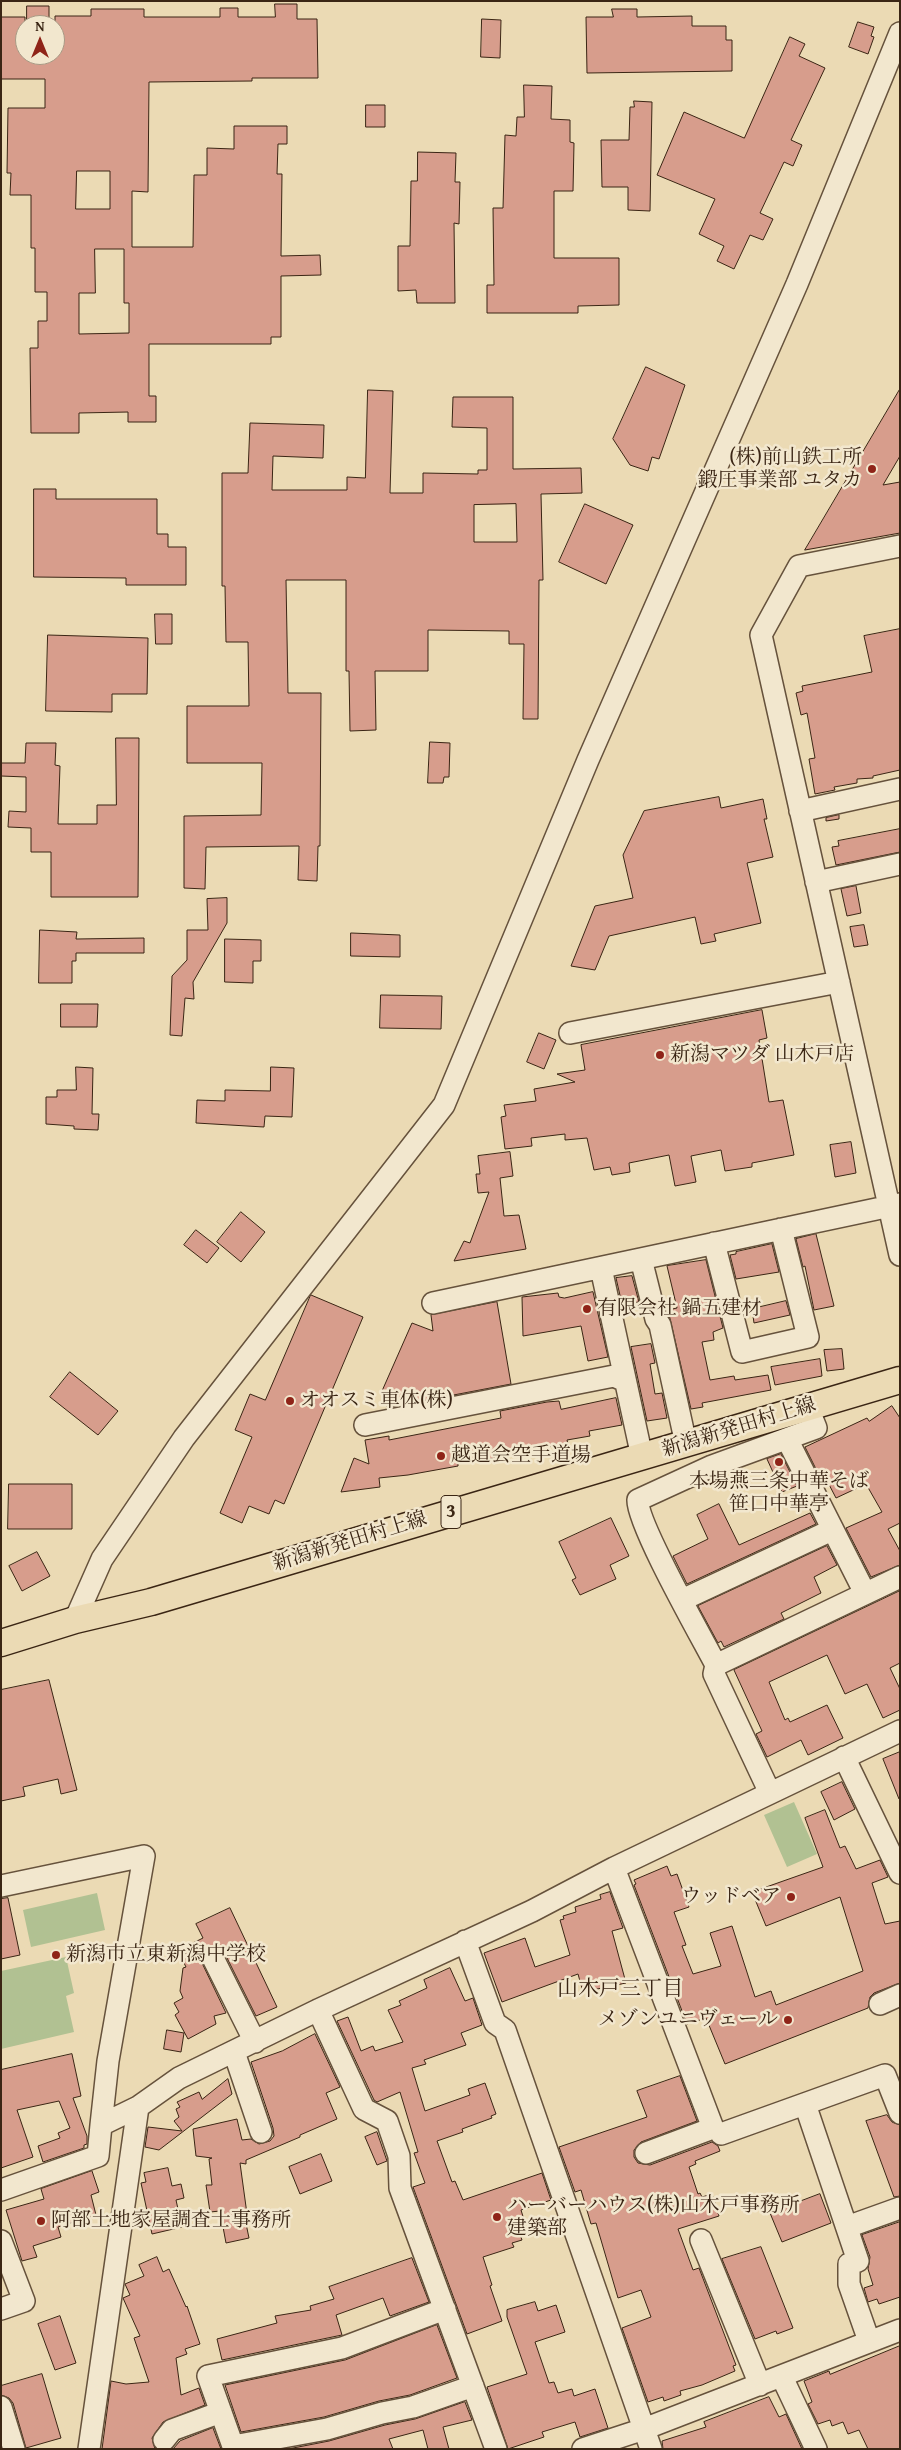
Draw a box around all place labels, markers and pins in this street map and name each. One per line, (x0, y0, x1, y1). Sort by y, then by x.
place label: (株)前山鉄工所 鍛圧事業部 ユタカ (698, 446, 862, 493)
marker: (株)前山鉄工所 鍛圧事業部 ユタカ (866, 463, 878, 475)
place label: 新潟マツダ 山木戸店 (670, 1043, 854, 1067)
marker: 新潟マツダ 山木戸店 (654, 1049, 666, 1061)
place label: 有限会社 鍋五建材 (597, 1297, 761, 1321)
marker: 有限会社 鍋五建材 (581, 1303, 593, 1315)
place label: オオスミ車体(株) (300, 1389, 453, 1413)
marker: オオスミ車体(株) (284, 1395, 296, 1407)
place label: 越道会空手道場 (451, 1444, 591, 1468)
marker: 越道会空手道場 (435, 1450, 447, 1462)
marker: 本場燕三条中華そば 笹口中華亭 (773, 1456, 785, 1468)
place label: 本場燕三条中華そば 笹口中華亭 (689, 1470, 869, 1517)
place label: ウッドベア (681, 1885, 781, 1909)
marker: ウッドベア (785, 1891, 797, 1903)
place label: 新潟市立東新潟中学校 (66, 1943, 266, 1967)
marker: 新潟市立東新潟中学校 (50, 1949, 62, 1961)
place label: メゾンユニヴェール (598, 2008, 778, 2032)
marker: メゾンユニヴェール (782, 2014, 794, 2026)
place label: ハーバーハウス(株)山木戸事務所 建築部 (507, 2194, 800, 2241)
place label: 阿部土地家屋調査士事務所 (51, 2209, 291, 2233)
marker: ハーバーハウス(株)山木戸事務所 建築部 (491, 2211, 503, 2223)
marker: 阿部土地家屋調査士事務所 (35, 2215, 47, 2227)

